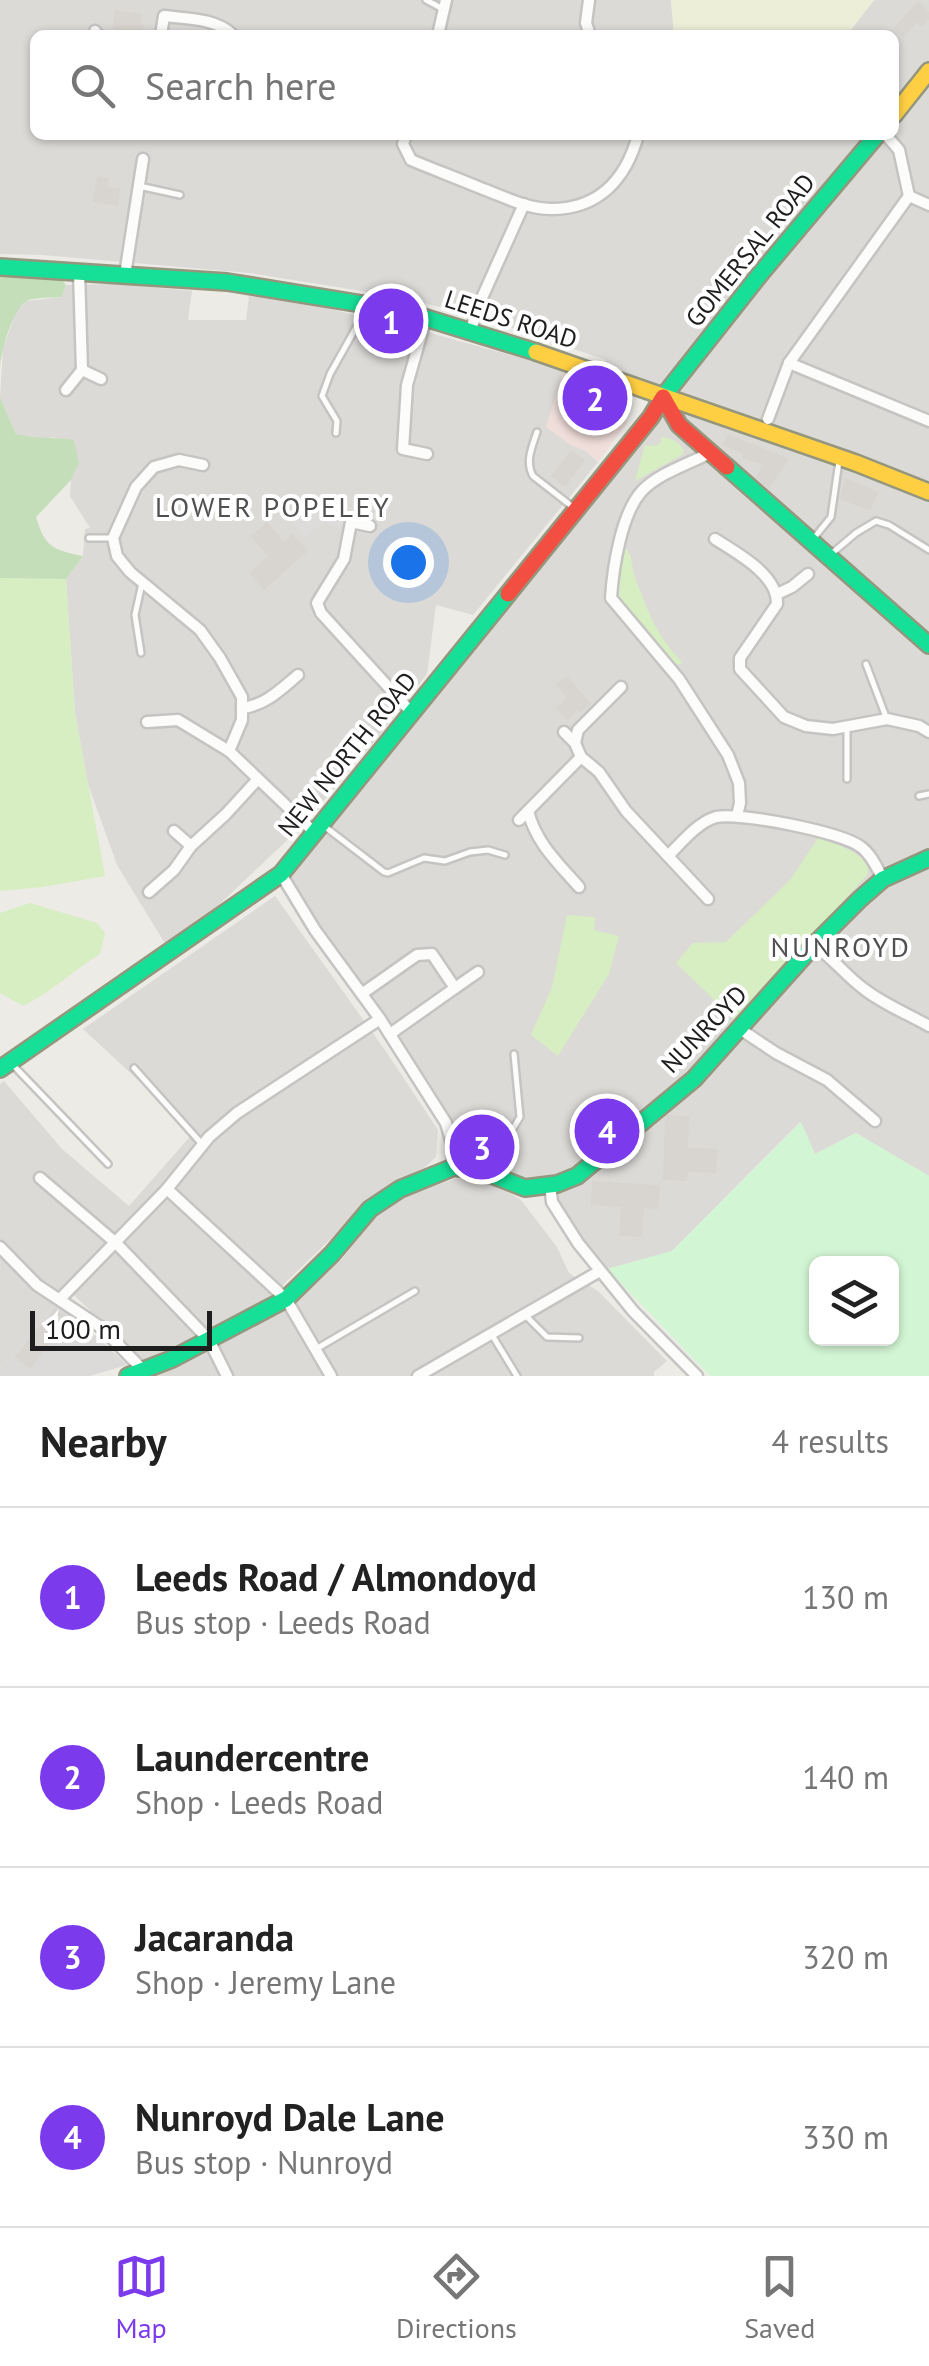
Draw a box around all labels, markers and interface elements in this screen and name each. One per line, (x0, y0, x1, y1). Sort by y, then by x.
search box (30, 30, 899, 140)
icon: search (65, 58, 120, 113)
text: Search here (145, 61, 337, 110)
street label: GOMERSAL ROAD (678, 167, 822, 333)
street label: LEEDS ROAD (441, 283, 581, 355)
pin: 1 (358, 284, 424, 358)
pin: 2 (562, 360, 628, 436)
district label: LOWER POPELEY (155, 488, 391, 525)
your location (383, 537, 434, 588)
street label: NEW NORTH ROAD (271, 665, 423, 843)
district label: NUNROYD (771, 928, 911, 965)
street label: NUNROYD (654, 978, 754, 1080)
pin: 4 (574, 1094, 640, 1168)
pin: 3 (450, 1110, 514, 1184)
map controls (809, 1256, 899, 1346)
button: layers (809, 1256, 899, 1346)
scale bar (30, 1306, 212, 1350)
text: 100 m (45, 1310, 121, 1347)
text: Nearby (40, 1414, 167, 1469)
text: 4 results (771, 1420, 889, 1462)
text: Leeds Road / Almondoyd (135, 1552, 537, 1601)
text: 1 (63, 1576, 82, 1618)
text: 130 m (802, 1576, 889, 1618)
text: Bus stop · Leeds Road (135, 1601, 431, 1643)
text: Laundercentre (135, 1732, 369, 1781)
text: 2 (63, 1756, 82, 1798)
text: 140 m (802, 1756, 889, 1798)
text: Shop · Leeds Road (135, 1781, 383, 1823)
text: Jacaranda (135, 1912, 294, 1961)
text: 3 (63, 1936, 82, 1978)
text: 320 m (802, 1936, 889, 1978)
text: Shop · Jeremy Lane (135, 1961, 396, 2003)
text: Nunroyd Dale Lane (135, 2092, 445, 2141)
text: 4 (63, 2116, 82, 2158)
text: 330 m (802, 2116, 889, 2158)
text: Bus stop · Nunroyd (135, 2141, 393, 2183)
tab: Map (114, 2249, 169, 2346)
tab: Directions (396, 2249, 517, 2346)
tab: Saved (744, 2249, 815, 2346)

